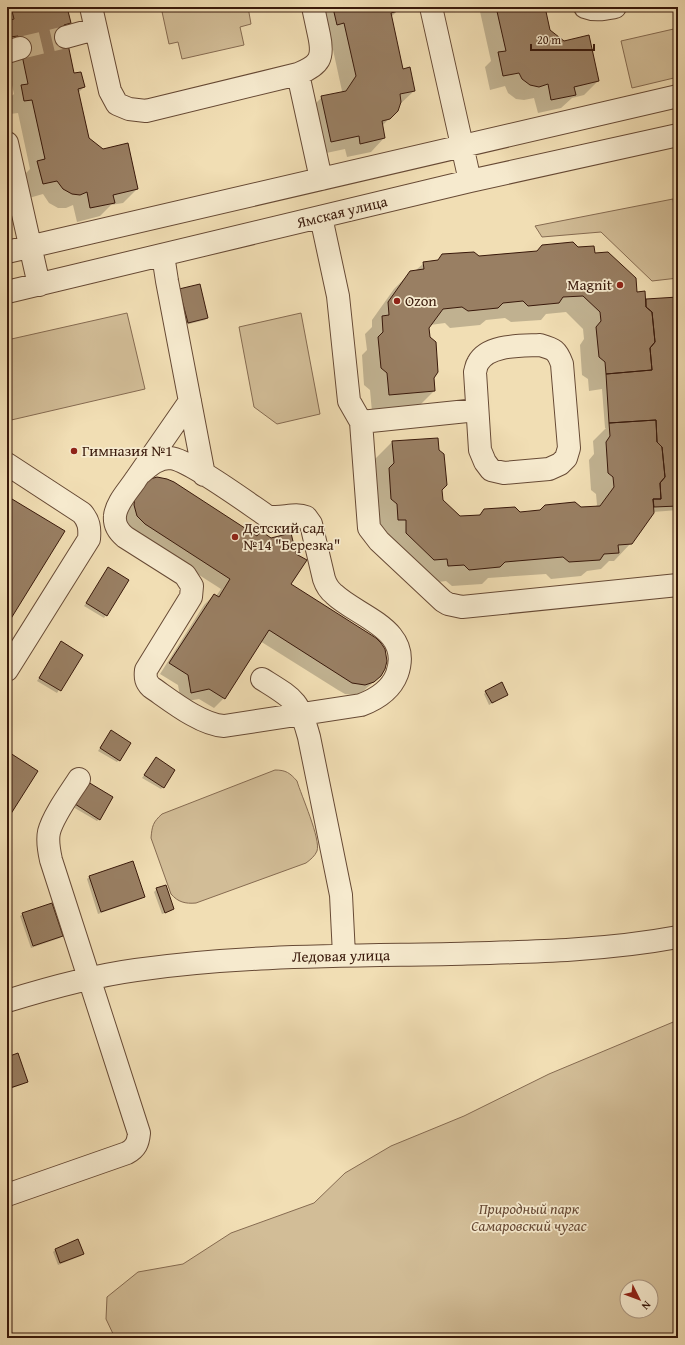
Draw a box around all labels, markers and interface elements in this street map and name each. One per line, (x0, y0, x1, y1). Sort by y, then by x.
scale bar (531, 26, 594, 52)
text: 20 m (537, 31, 561, 48)
street label: Ямская улица (293, 190, 390, 233)
place label: Magnit (567, 274, 613, 295)
marker: Magnit (615, 280, 625, 290)
place label: Ozon (405, 290, 437, 311)
marker: Ozon (392, 296, 402, 306)
place label: Гимназия №1 (82, 440, 172, 461)
marker: Гимназия №1 (69, 446, 79, 456)
place label: Детский сад №14 "Березка" (242, 517, 340, 555)
marker: Детский сад №14 "Березка" (230, 532, 240, 542)
street label: Ледовая улица (292, 944, 391, 967)
park label: Природный парк Самаровский чугас (471, 1198, 588, 1236)
north arrow (619, 1279, 659, 1319)
text: N (638, 1298, 655, 1314)

